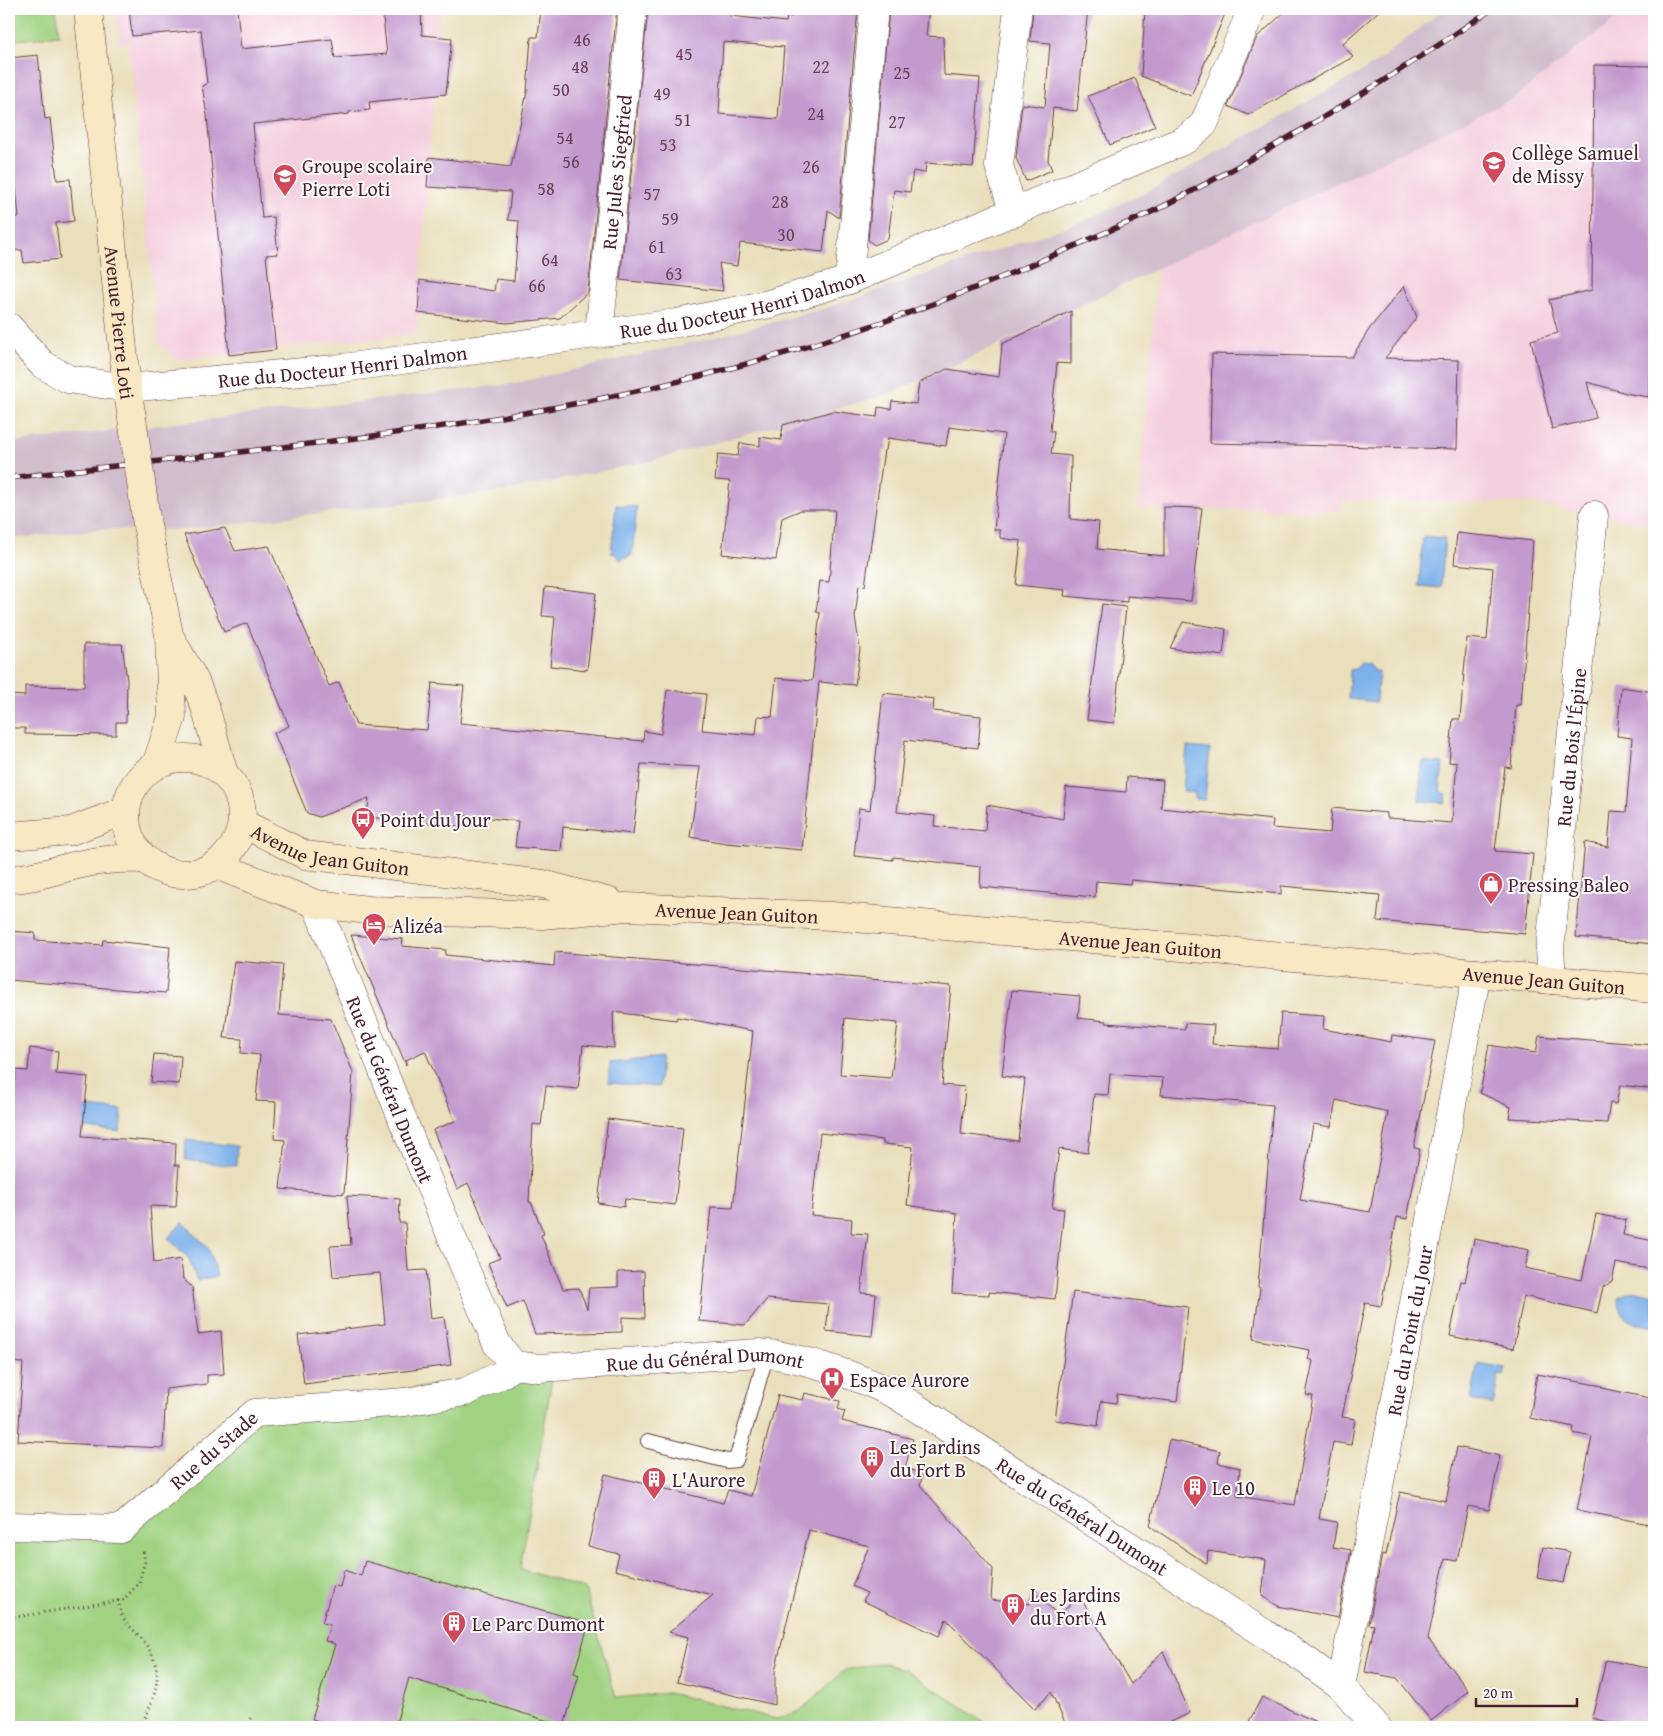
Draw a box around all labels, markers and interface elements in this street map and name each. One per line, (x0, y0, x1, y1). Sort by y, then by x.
house number: 46 (573, 26, 591, 53)
house number: 45 (675, 40, 693, 67)
house number: 48 (571, 53, 589, 80)
house number: 22 (812, 53, 830, 80)
house number: 25 (893, 59, 911, 86)
house number: 50 (552, 76, 570, 103)
house number: 49 (653, 80, 671, 107)
street label: Rue Jules Siegfried (593, 93, 638, 251)
house number: 24 (807, 100, 825, 127)
house number: 51 (674, 106, 692, 133)
house number: 27 (888, 108, 906, 135)
house number: 54 (556, 124, 574, 151)
house number: 53 (659, 131, 677, 158)
place label: Collège Samuel de Missy (1512, 138, 1639, 190)
house number: 56 (562, 148, 580, 175)
school or university icon: Collège Samuel de Missy (1481, 150, 1507, 184)
place label: Groupe scolaire Pierre Loti (302, 151, 432, 203)
house number: 26 (802, 153, 820, 180)
school or university icon: Groupe scolaire Pierre Loti (272, 163, 298, 197)
house number: 58 (537, 175, 555, 202)
house number: 57 (643, 180, 661, 207)
house number: 28 (771, 188, 789, 215)
house number: 59 (661, 205, 679, 232)
house number: 30 (777, 221, 795, 248)
house number: 61 (648, 233, 666, 260)
street label: Avenue Pierre Loti (98, 244, 143, 402)
house number: 64 (541, 246, 559, 273)
house number: 63 (665, 260, 683, 287)
street label: Rue du Docteur Henri Dalmon (618, 261, 869, 345)
house number: 66 (528, 272, 546, 299)
street label: Rue du Docteur Henri Dalmon (217, 337, 469, 394)
street label: Rue du Bois l'Épine (1548, 666, 1593, 828)
place label: Point du Jour (380, 805, 491, 834)
bus stop icon: Point du Jour (350, 806, 376, 840)
street label: Avenue Jean Guiton (246, 816, 411, 882)
place label: Pressing Baleo (1508, 870, 1629, 899)
shop icon: Pressing Baleo (1478, 871, 1504, 905)
street label: Avenue Jean Guiton (654, 894, 819, 930)
place label: Alizéa (392, 911, 443, 940)
hotel icon: Alizéa (361, 912, 387, 946)
street label: Avenue Jean Guiton (1058, 922, 1223, 965)
street label: Avenue Jean Guiton (1461, 958, 1627, 1001)
street label: Rue du Général Dumont (340, 992, 442, 1187)
street label: Rue du Point du Jour (1378, 1243, 1439, 1418)
street label: Rue du Général Dumont (605, 1338, 808, 1378)
place label: Espace Aurore (850, 1365, 969, 1394)
hospital icon: Espace Aurore (819, 1366, 845, 1400)
street label: Rue du Stade (163, 1403, 264, 1496)
place label: Les Jardins du Fort B (890, 1432, 981, 1484)
building icon: Les Jardins du Fort B (859, 1445, 885, 1479)
street label: Rue du Général Dumont (991, 1449, 1174, 1582)
place label: L'Aurore (672, 1465, 745, 1494)
building icon: L'Aurore (641, 1466, 667, 1500)
place label: Le 10 (1212, 1473, 1255, 1502)
building icon: Le 10 (1182, 1474, 1208, 1508)
place label: Les Jardins du Fort A (1030, 1580, 1121, 1632)
building icon: Les Jardins du Fort A (1000, 1592, 1026, 1626)
place label: Le Parc Dumont (472, 1609, 605, 1638)
building icon: Le Parc Dumont (441, 1610, 467, 1644)
scale bar (1476, 1676, 1577, 1708)
text: 20 m (1483, 1682, 1514, 1703)

